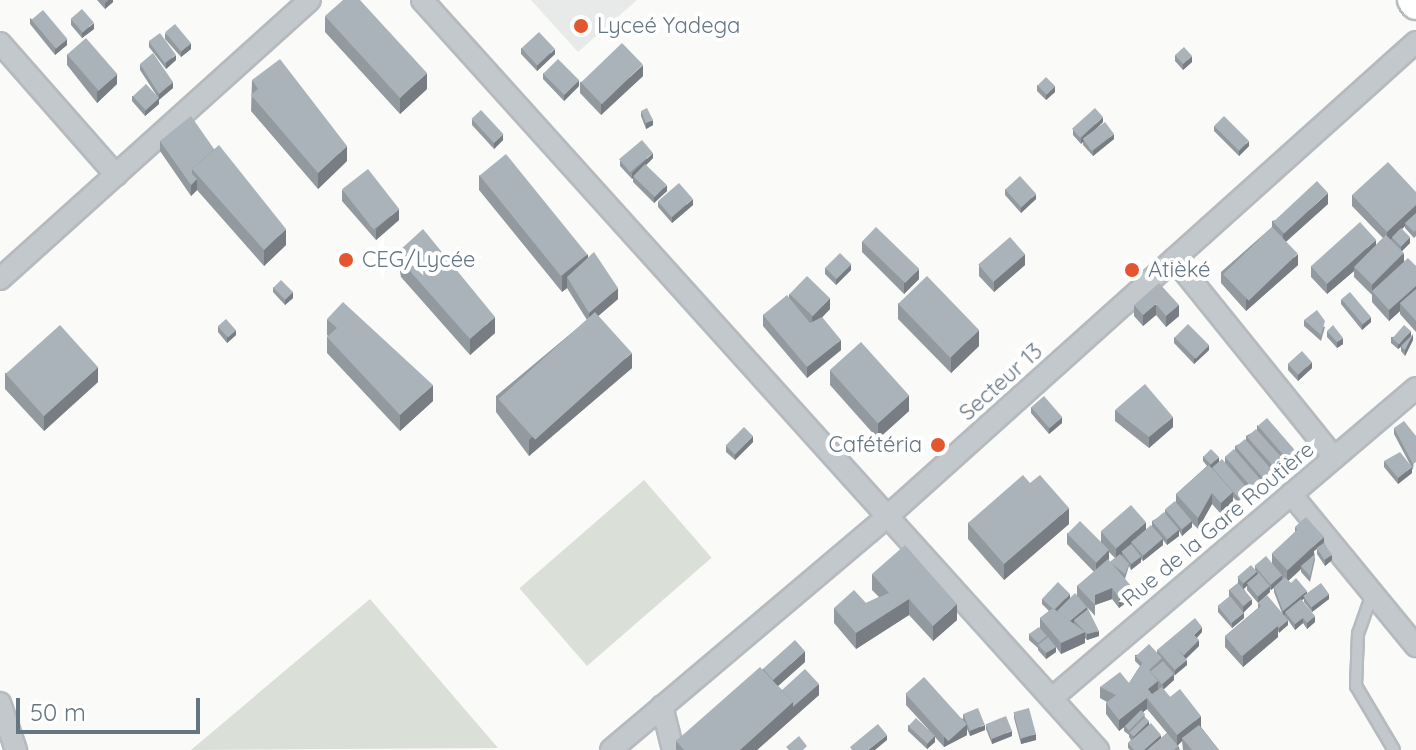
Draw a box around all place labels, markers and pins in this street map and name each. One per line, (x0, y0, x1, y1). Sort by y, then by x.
place label: Lyceé Yadega (597, 13, 740, 39)
marker: Lyceé Yadega (572, 17, 590, 35)
place label: CEG/Lycée (362, 247, 475, 273)
marker: CEG/Lycée (337, 251, 355, 269)
place label: Atièké (1148, 257, 1210, 283)
marker: Atièké (1123, 261, 1141, 279)
place label: Cafétéria (828, 432, 922, 458)
marker: Cafétéria (929, 436, 947, 454)

